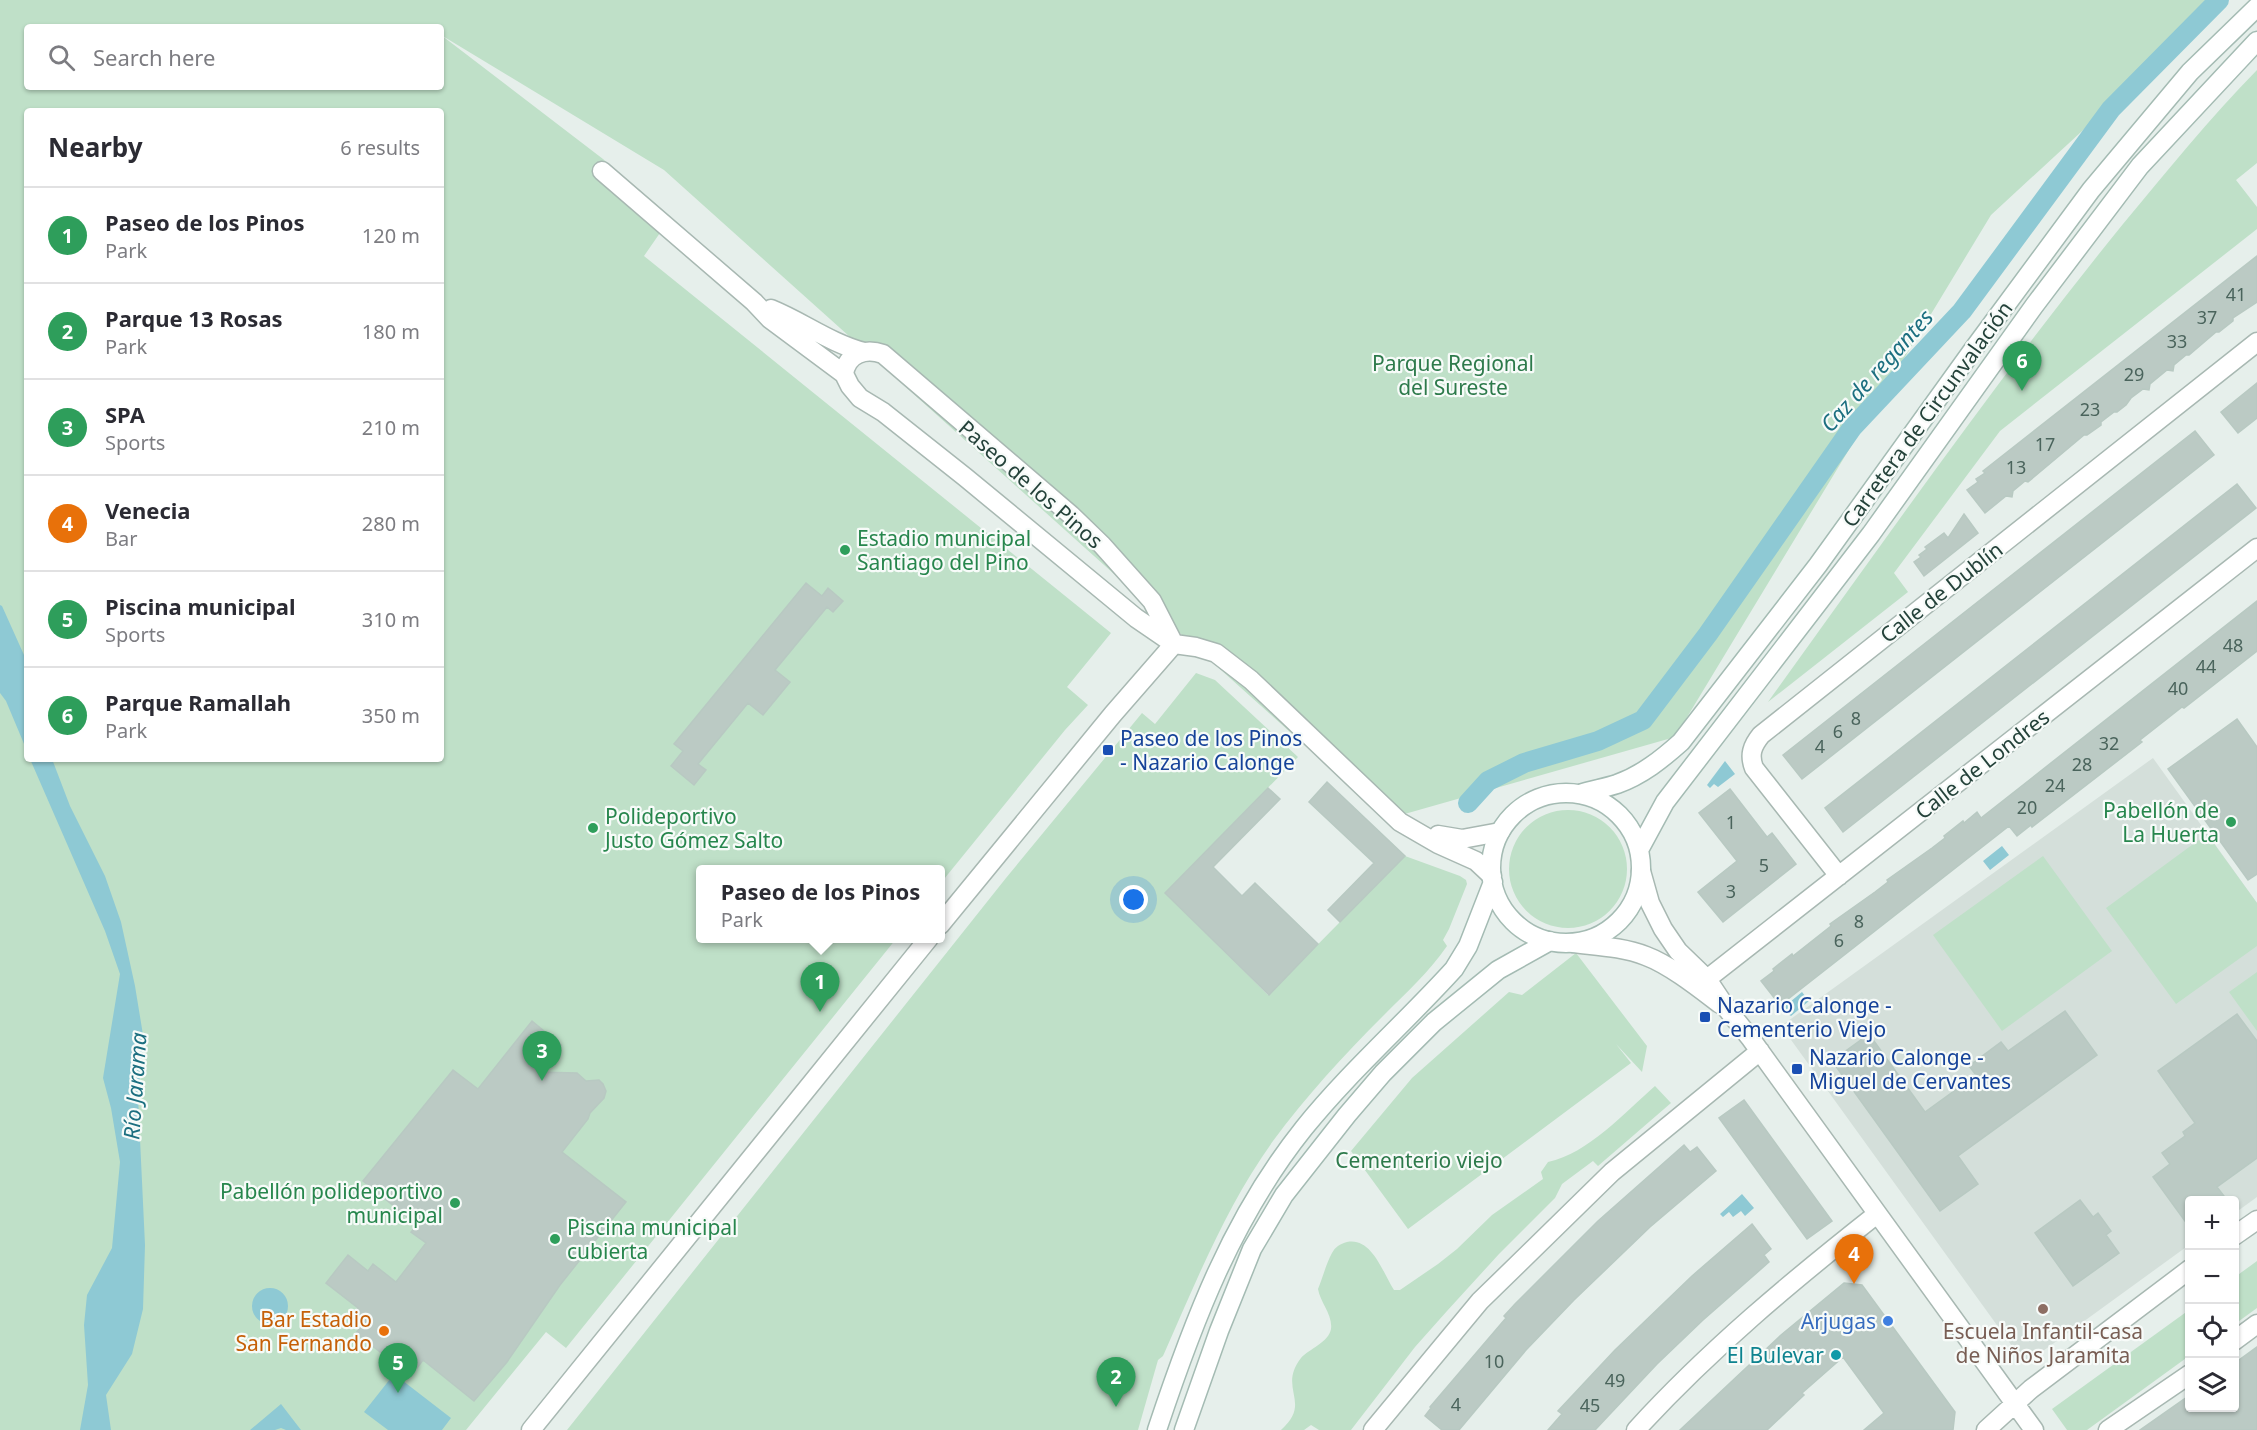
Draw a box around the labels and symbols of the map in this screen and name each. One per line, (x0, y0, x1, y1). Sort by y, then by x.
house number: 41 (2226, 282, 2246, 306)
street label: Carretera de Circunvalación (1836, 295, 2018, 533)
water label: Caz de regantes (1813, 302, 1939, 438)
house number: 37 (2197, 305, 2217, 329)
house number: 33 (2167, 329, 2187, 353)
pin: 6 (2002, 342, 2042, 391)
park label: Parque Regional del Sureste (1372, 349, 1534, 401)
house number: 29 (2124, 362, 2144, 386)
house number: 23 (2080, 397, 2100, 421)
street label: Paseo de los Pinos (953, 414, 1109, 554)
house number: 17 (2035, 432, 2055, 456)
house number: 13 (2006, 455, 2026, 479)
place label: Estadio municipal Santiago del Pino (857, 524, 1031, 576)
street label: Calle de Dublín (1874, 535, 2008, 649)
marker: Estadio municipal Santiago del Pino (838, 543, 852, 557)
house number: 48 (2223, 633, 2243, 657)
house number: 44 (2196, 654, 2216, 678)
house number: 40 (2168, 676, 2188, 700)
street label: Calle de Londres (1909, 703, 2055, 825)
house number: 8 (1851, 706, 1861, 730)
house number: 6 (1833, 719, 1843, 743)
place label: Paseo de los Pinos - Nazario Calonge (1120, 724, 1302, 776)
house number: 32 (2099, 731, 2119, 755)
house number: 4 (1815, 734, 1825, 758)
marker: Paseo de los Pinos - Nazario Calonge (1101, 743, 1115, 757)
house number: 28 (2072, 752, 2092, 776)
house number: 24 (2045, 773, 2065, 797)
house number: 20 (2017, 795, 2037, 819)
place label: Pabellón de La Huerta (2103, 796, 2219, 848)
place label: Polideportivo Justo Gómez Salto (603, 802, 783, 854)
house number: 1 (1726, 810, 1736, 834)
marker: Pabellón de La Huerta (2224, 815, 2238, 829)
marker: Polideportivo Justo Gómez Salto (586, 821, 600, 835)
house number: 5 (1759, 853, 1769, 877)
house number: 3 (1726, 879, 1736, 903)
your location (1119, 885, 1148, 914)
house number: 8 (1854, 909, 1864, 933)
house number: 6 (1834, 928, 1844, 952)
pin: 1 (800, 962, 840, 1012)
place label: Nazario Calonge - Cementerio Viejo (1717, 991, 1892, 1043)
marker: Nazario Calonge - Cementerio Viejo (1698, 1010, 1712, 1024)
water label: Río Jarama (115, 1031, 153, 1141)
pin: 3 (522, 1032, 562, 1081)
place label: Nazario Calonge - Miguel de Cervantes (1809, 1043, 2011, 1095)
marker: Nazario Calonge - Miguel de Cervantes (1790, 1062, 1804, 1076)
park label: Cementerio viejo (1335, 1146, 1503, 1174)
place label: Pabellón polideportivo municipal (220, 1177, 443, 1229)
marker: Pabellón polideportivo municipal (448, 1196, 462, 1210)
place label: Piscina municipal cubierta (567, 1213, 738, 1265)
marker: Piscina municipal cubierta (548, 1232, 562, 1246)
pin: 4 (1834, 1234, 1874, 1284)
marker: Escuela Infantil-casa de Niños Jaramita (2036, 1302, 2050, 1316)
place label: Bar Estadio San Fernando (235, 1305, 372, 1357)
place label: Arjugas (1801, 1307, 1876, 1335)
marker: Arjugas (1881, 1314, 1895, 1328)
place label: Escuela Infantil-casa de Niños Jaramita (1943, 1317, 2143, 1369)
marker: Bar Estadio San Fernando (377, 1324, 391, 1338)
place label: El Bulevar (1727, 1341, 1824, 1369)
pin: 5 (378, 1344, 418, 1393)
marker: El Bulevar (1829, 1348, 1843, 1362)
house number: 10 (1484, 1349, 1504, 1373)
pin: 2 (1096, 1358, 1136, 1407)
house number: 49 (1605, 1368, 1625, 1392)
house number: 4 (1451, 1392, 1461, 1416)
house number: 45 (1580, 1393, 1600, 1417)

